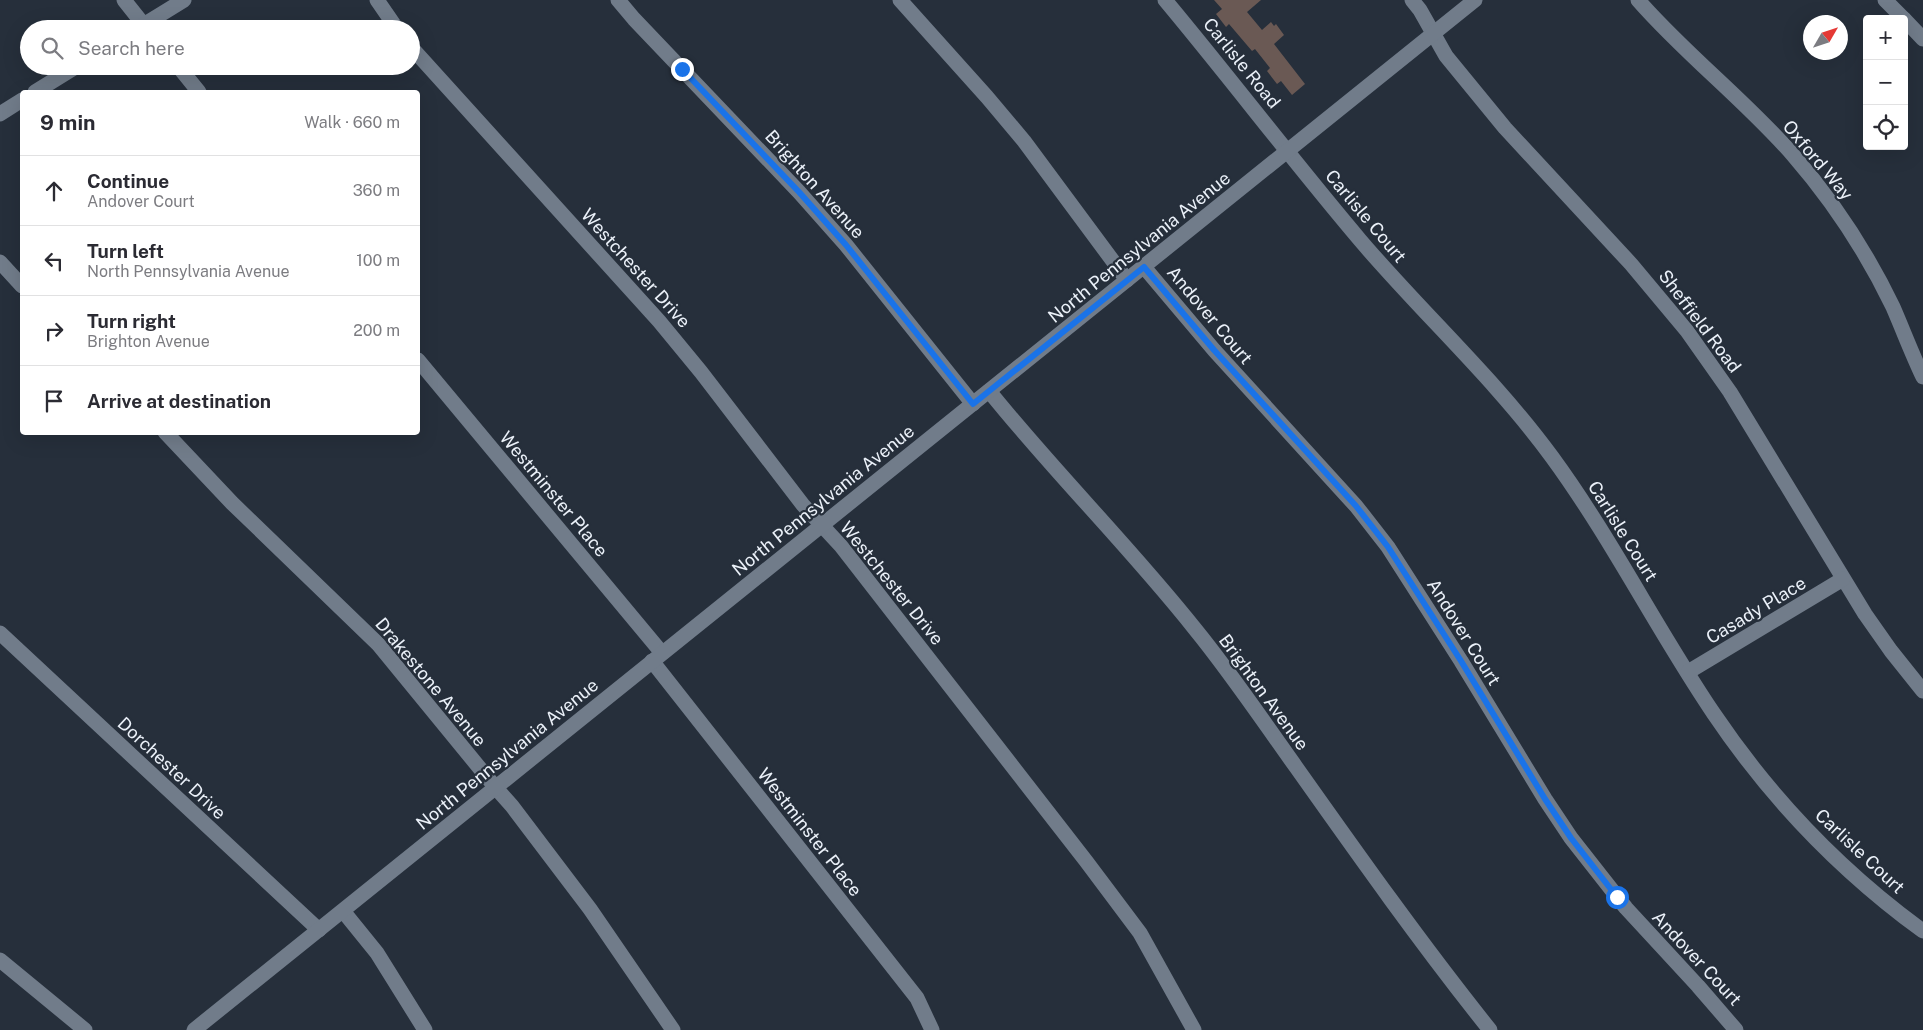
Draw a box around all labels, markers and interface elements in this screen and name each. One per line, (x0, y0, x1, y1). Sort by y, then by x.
street label: Carlisle Road (1199, 14, 1285, 112)
north arrow (1803, 15, 1848, 60)
map controls (1863, 15, 1908, 150)
button: + (1863, 15, 1908, 60)
search box (20, 20, 420, 75)
icon: search (38, 34, 66, 62)
text: Search here (78, 37, 185, 59)
route end (671, 58, 694, 81)
button: − (1863, 60, 1908, 105)
button: locate (1863, 105, 1908, 150)
text: 9 min (40, 110, 96, 135)
text: Walk · 660 m (304, 113, 400, 132)
street label: Oxford Way (1779, 116, 1858, 204)
street label: Brighton Avenue (761, 126, 869, 242)
street label: Carlisle Court (1321, 165, 1411, 267)
street label: North Pennsylvania Avenue (1044, 167, 1234, 327)
text: Continue (87, 170, 169, 192)
icon: ahead (40, 177, 68, 205)
text: 360 m (353, 181, 400, 200)
text: Andover Court (87, 192, 195, 211)
street label: Westchester Drive (577, 204, 695, 332)
text: Turn left (87, 240, 164, 262)
icon: left (40, 247, 68, 275)
text: 100 m (356, 251, 400, 270)
text: North Pennsylvania Avenue (87, 262, 290, 281)
street label: Andover Court (1163, 262, 1257, 368)
street label: Sheffield Road (1654, 265, 1746, 377)
text: Turn right (87, 310, 176, 332)
icon: right (40, 317, 68, 345)
text: 200 m (353, 321, 400, 340)
text: Brighton Avenue (87, 332, 210, 351)
icon: arrive (40, 387, 68, 415)
text: Arrive at destination (87, 390, 271, 412)
street label: North Pennsylvania Avenue (728, 420, 918, 580)
street label: Westminster Place (496, 427, 612, 561)
street label: Carlisle Court (1584, 477, 1662, 585)
street label: Westchester Drive (836, 517, 948, 649)
street label: Casady Place (1702, 572, 1810, 648)
street label: Andover Court (1423, 575, 1505, 689)
street label: Drakestone Avenue (371, 613, 491, 751)
street label: Brighton Avenue (1215, 630, 1313, 754)
street label: North Pennsylvania Avenue (412, 674, 602, 834)
street label: Dorchester Drive (114, 713, 230, 823)
street label: Westminster Place (753, 764, 867, 900)
street label: Carlisle Court (1811, 804, 1909, 898)
route start (1606, 886, 1629, 909)
street label: Andover Court (1648, 906, 1746, 1010)

